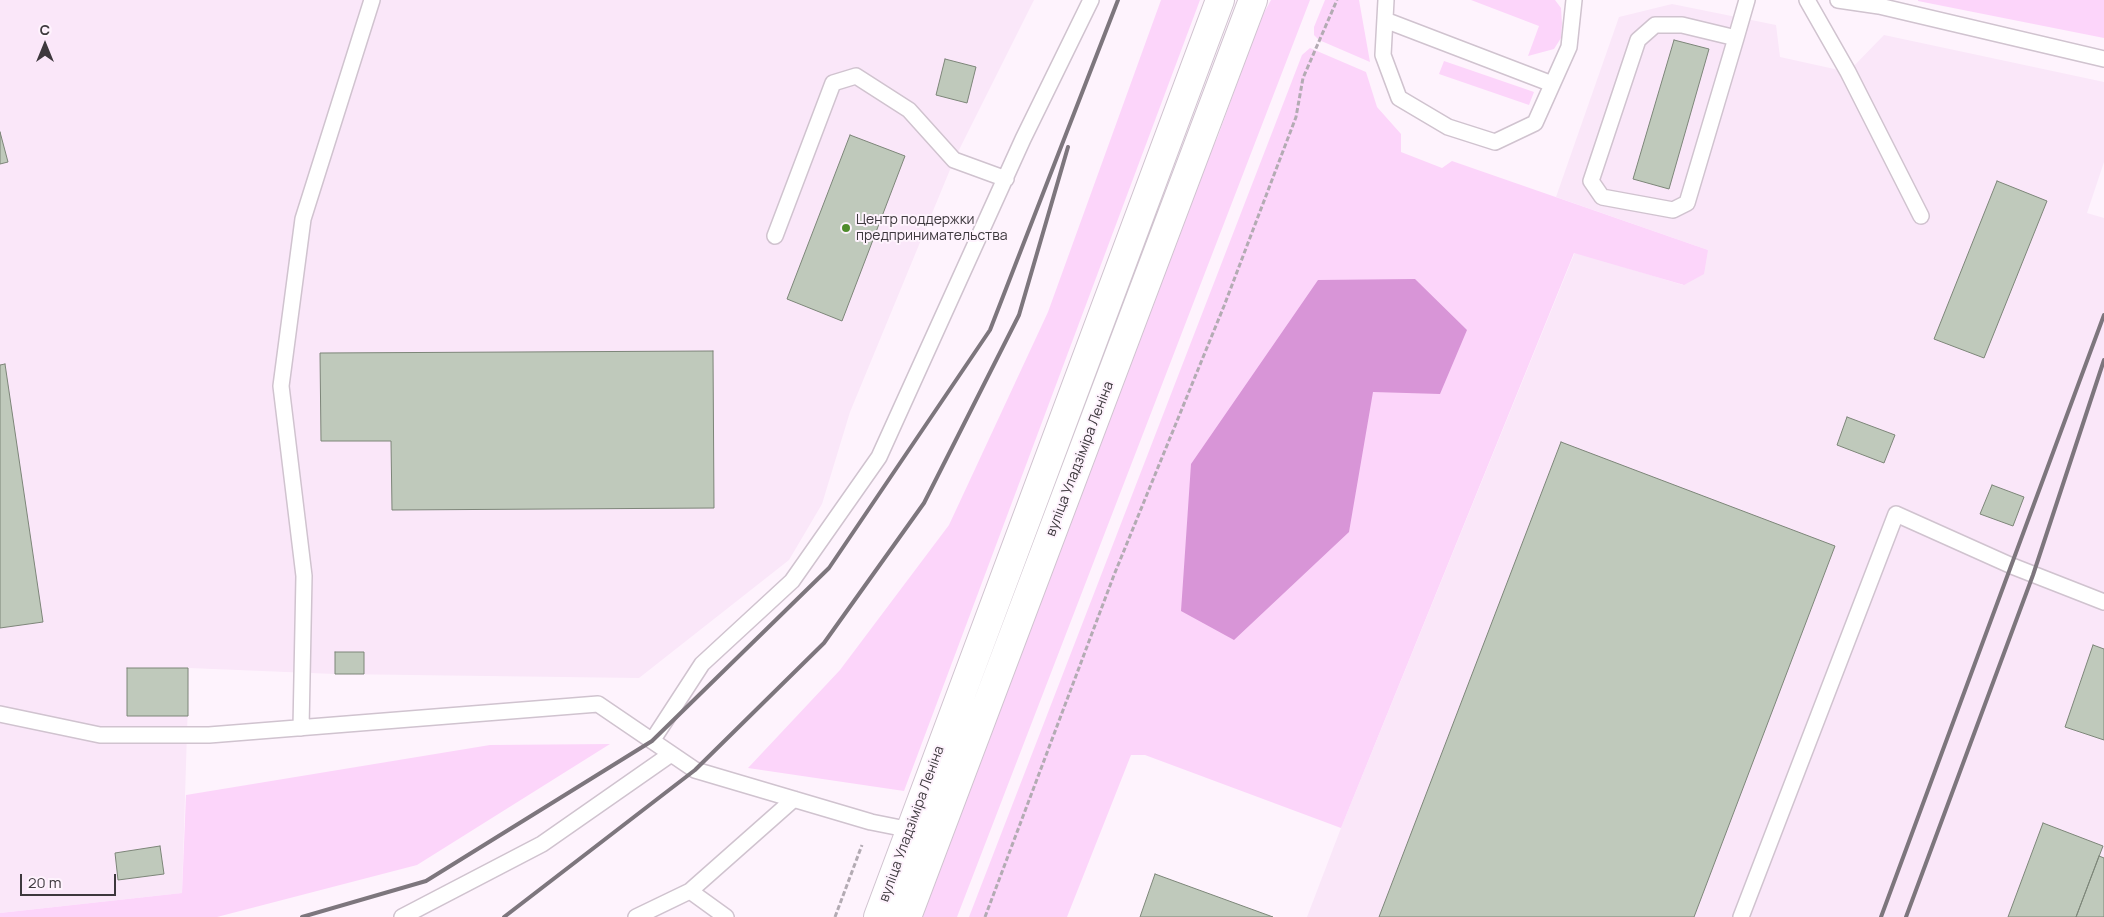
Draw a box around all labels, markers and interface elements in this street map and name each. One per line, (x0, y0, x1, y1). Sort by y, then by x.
north arrow (20, 20, 70, 70)
text: С (40, 20, 50, 39)
place label: Центр поддержки предпринимательства (856, 212, 1007, 244)
marker: Центр поддержки предпринимательства (840, 222, 852, 234)
street label: вуліца Уладзіміра Леніна (1043, 379, 1117, 539)
street label: вуліца Уладзіміра Леніна (876, 744, 948, 904)
scale bar (22, 864, 119, 896)
text: 20 m (28, 872, 61, 893)

